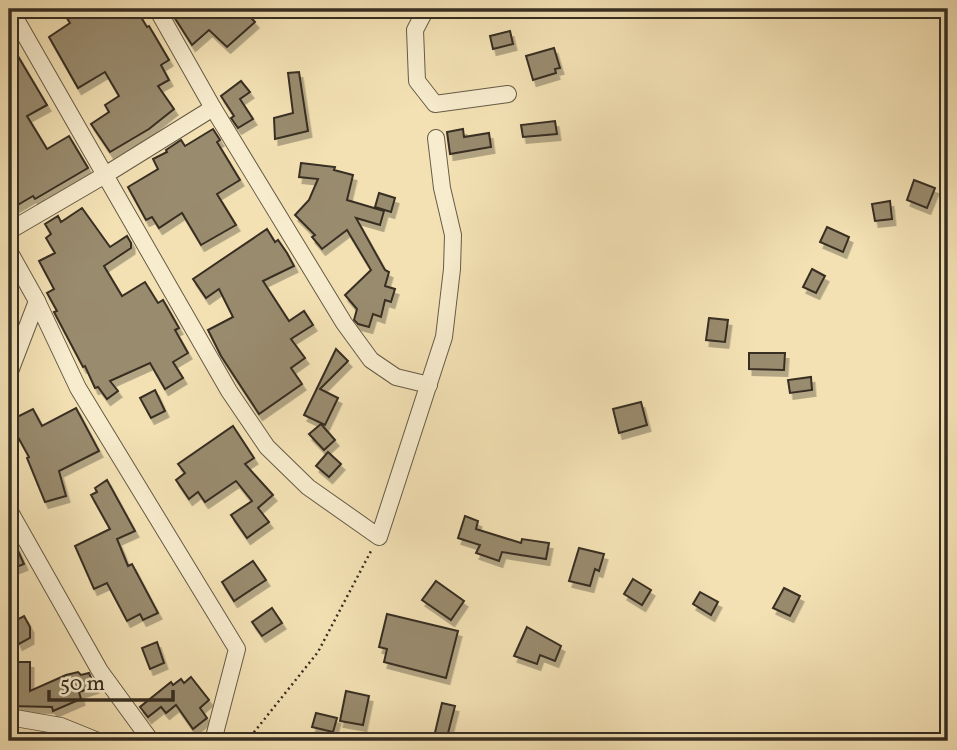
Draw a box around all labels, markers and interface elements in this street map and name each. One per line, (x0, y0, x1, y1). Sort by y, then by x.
scale bar (49, 659, 173, 703)
text: 50 m (60, 670, 105, 699)

